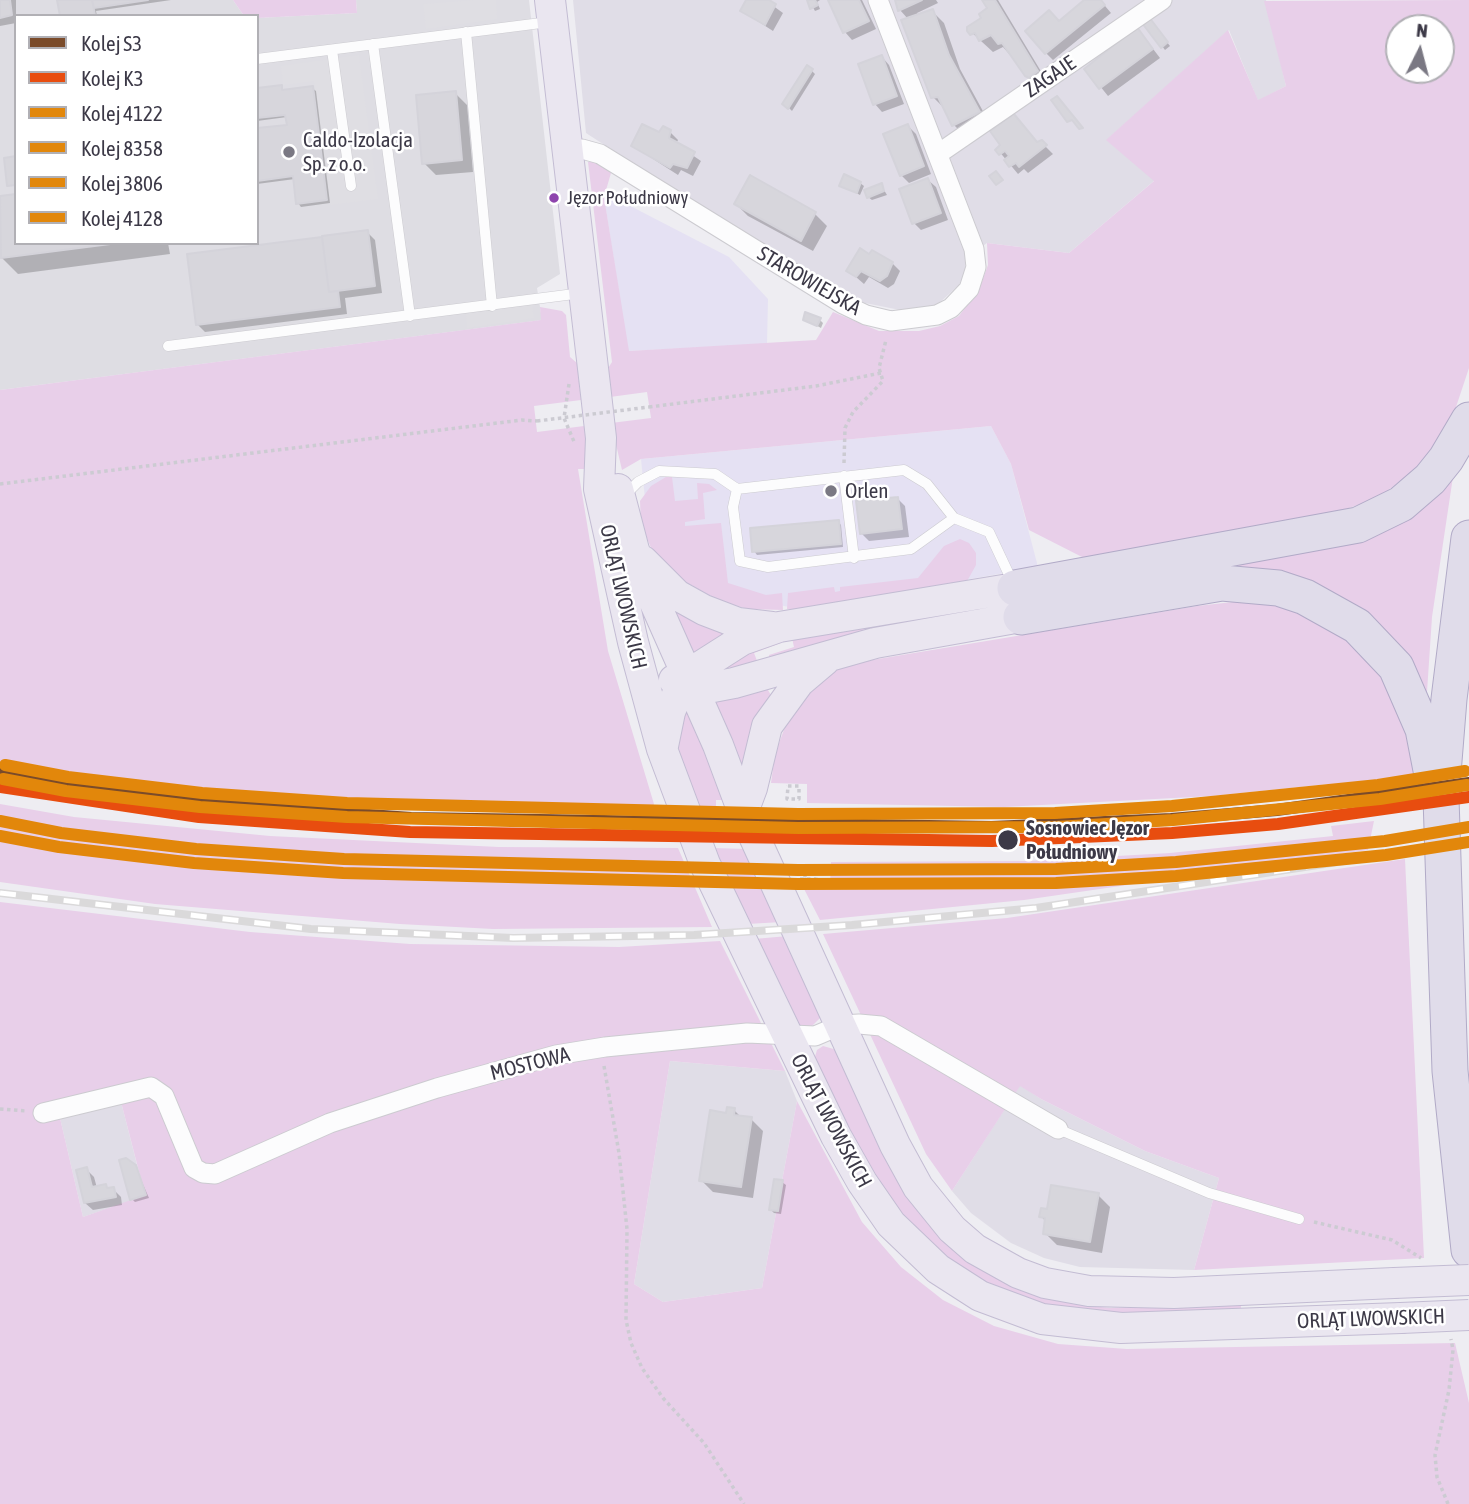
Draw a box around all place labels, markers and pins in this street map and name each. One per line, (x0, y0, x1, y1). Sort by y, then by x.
place label: Caldo-Izolacja Sp. z o.o. (303, 127, 413, 177)
marker: Caldo-Izolacja Sp. z o.o. (281, 144, 297, 160)
place label: Jęzor Południowy (567, 187, 688, 209)
marker: Jęzor Południowy (547, 191, 561, 205)
place label: Orlen (845, 478, 889, 504)
marker: Orlen (823, 483, 839, 499)
place label: Sosnowiec Jęzor Południowy (1026, 815, 1149, 865)
marker: Sosnowiec Jęzor Południowy (996, 828, 1020, 852)

